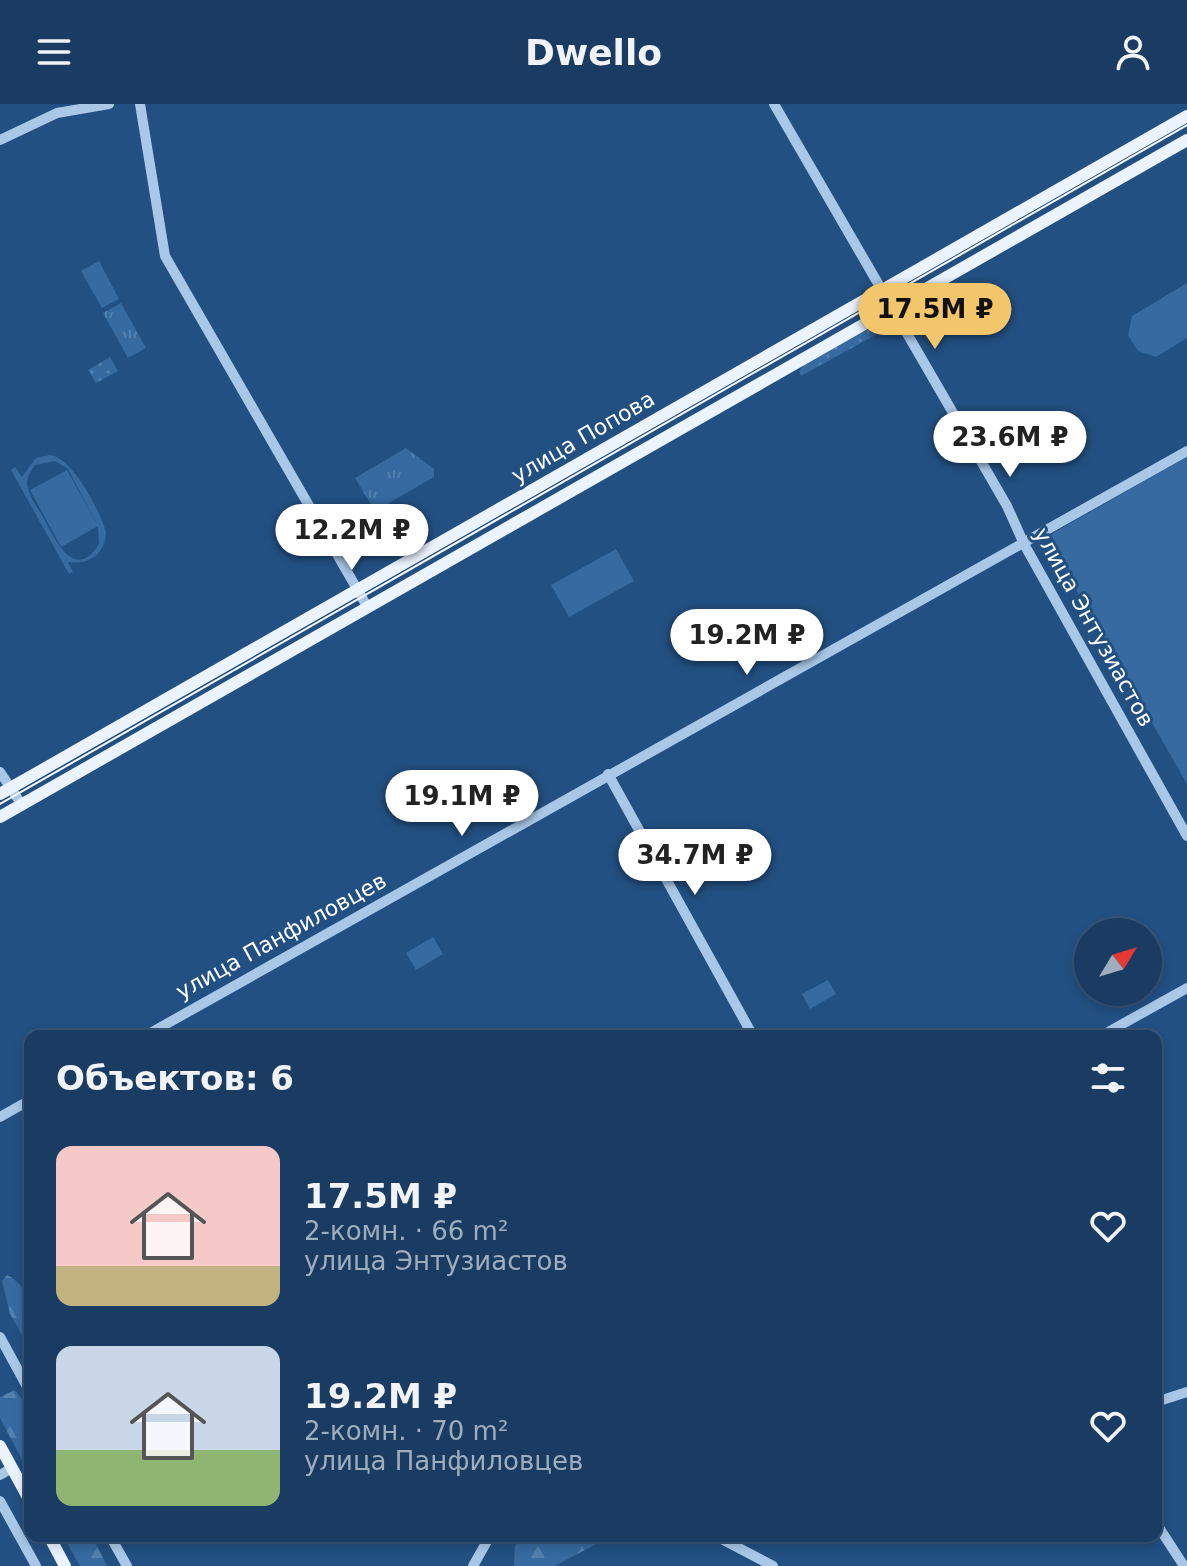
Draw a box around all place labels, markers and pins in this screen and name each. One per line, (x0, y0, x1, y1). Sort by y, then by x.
pin: 17.5M ₽ (861, 283, 1009, 351)
pin: 23.6M ₽ (936, 411, 1084, 479)
pin: 12.2M ₽ (278, 504, 426, 572)
pin: 19.2M ₽ (673, 609, 821, 677)
pin: 19.1M ₽ (388, 770, 536, 838)
pin: 34.7M ₽ (621, 829, 769, 897)

